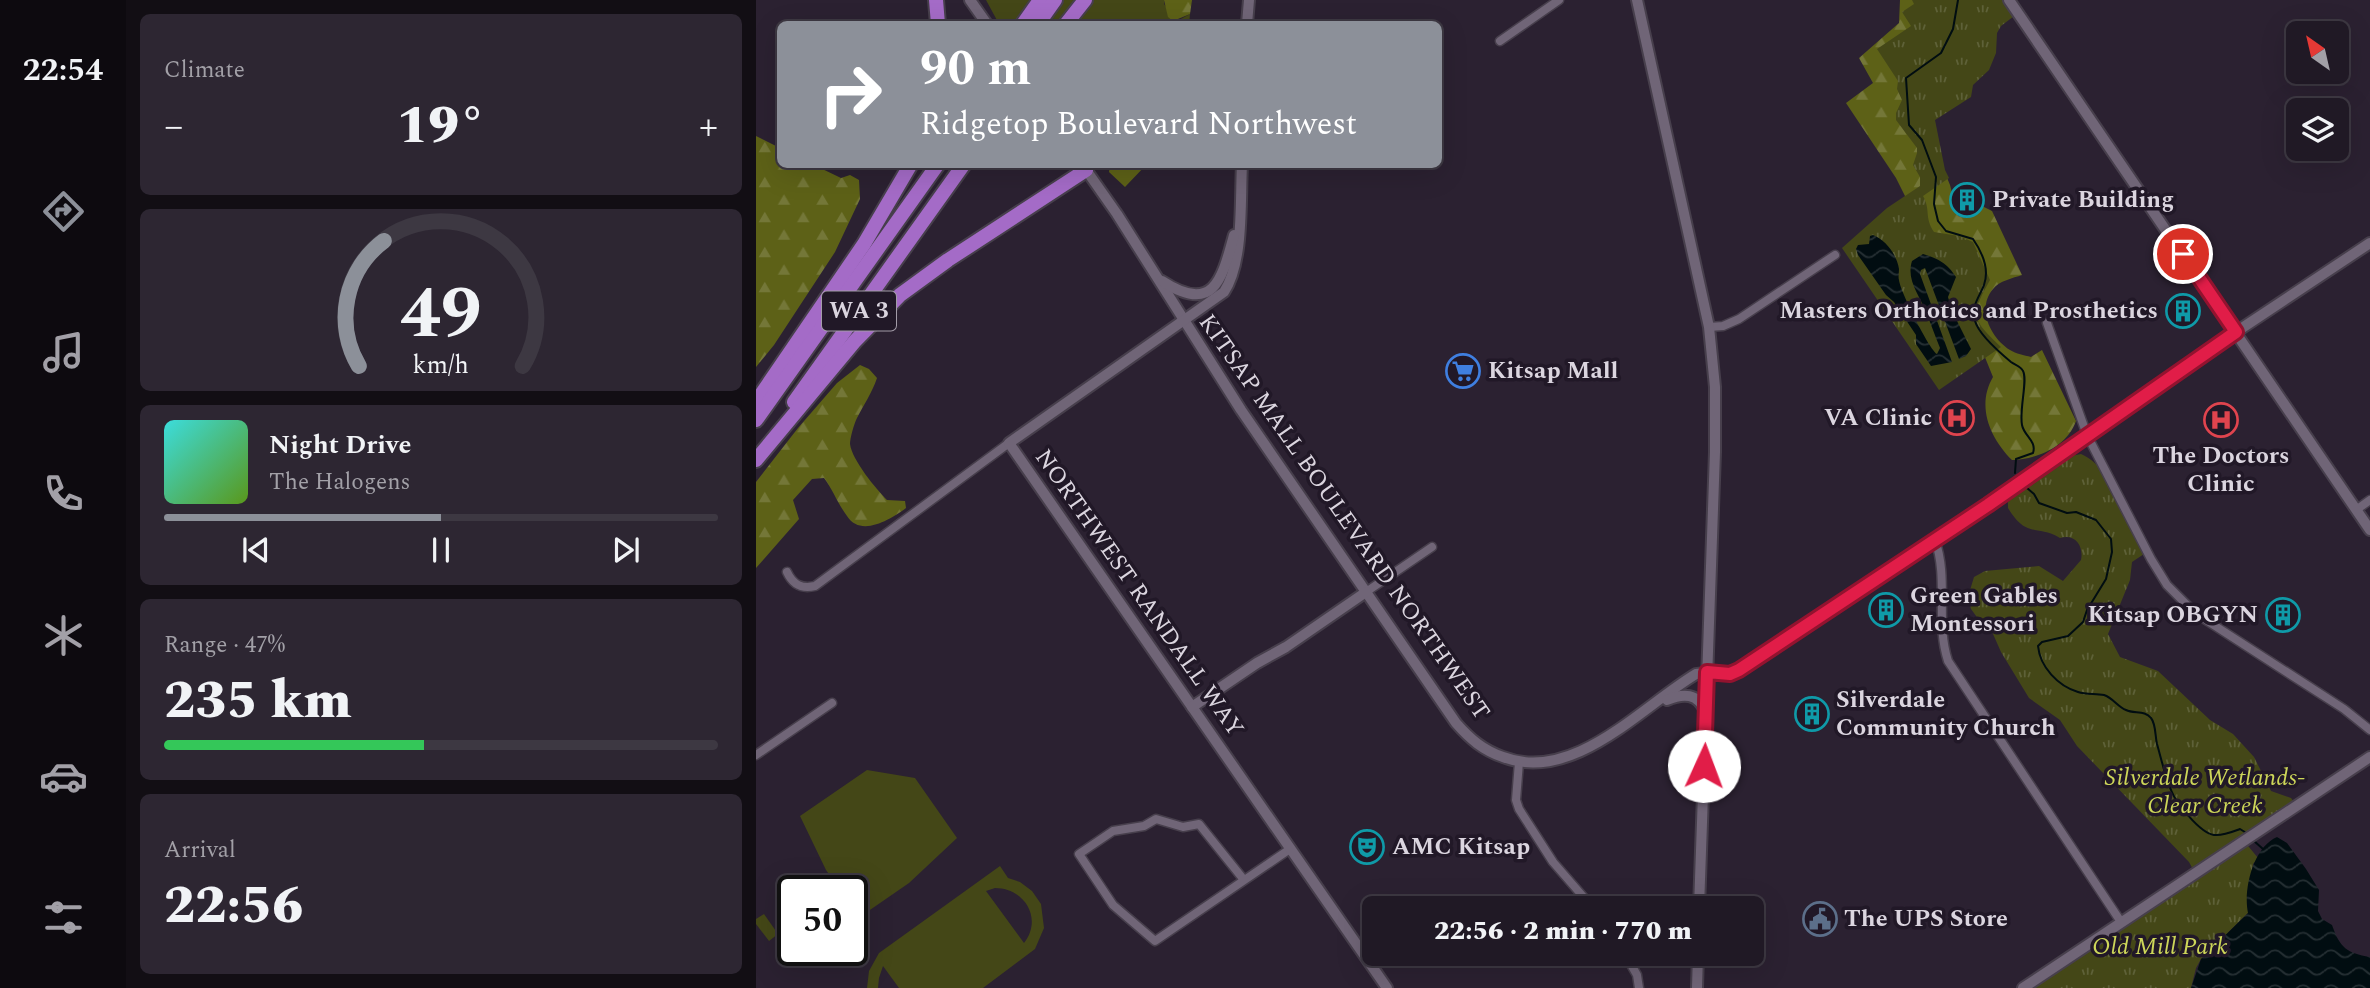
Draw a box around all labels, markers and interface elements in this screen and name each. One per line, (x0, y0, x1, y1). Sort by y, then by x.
north arrow (2286, 21, 2348, 84)
map controls (2286, 21, 2349, 161)
text: 90 m (920, 32, 1031, 107)
text: 22:54 (23, 46, 103, 95)
icon: right (805, 49, 896, 140)
text: Climate (164, 53, 245, 88)
text: 19° (397, 87, 485, 166)
text: − (164, 98, 183, 156)
text: + (699, 98, 718, 156)
button: layers (2286, 98, 2349, 161)
text: Ridgetop Boulevard Northwest (920, 100, 1357, 149)
building icon: Private Building (1948, 181, 1986, 219)
place label: Private Building (1992, 182, 2174, 218)
icon: directions (39, 187, 88, 236)
pin (2153, 224, 2213, 284)
icon: arrive (2164, 235, 2202, 273)
text: 49 (400, 259, 482, 370)
road number: WA 3 (822, 292, 896, 330)
building icon: Masters Orthotics and Prosthetics (2164, 292, 2202, 330)
place label: Masters Orthotics and Prosthetics (1779, 293, 2158, 329)
street label: KITSAP MALL BOULEVARD NORTHWEST (1189, 307, 1499, 727)
icon: music (39, 328, 88, 377)
text: km/h (413, 346, 469, 384)
supermarket icon: Kitsap Mall (1444, 352, 1482, 390)
place label: Kitsap Mall (1488, 353, 1619, 389)
hospital icon: VA Clinic (1938, 399, 1976, 437)
place label: VA Clinic (1824, 400, 1932, 436)
hospital icon: The Doctors Clinic (2202, 401, 2240, 439)
text: Night Drive (269, 425, 411, 465)
place label: The Doctors Clinic (2153, 438, 2289, 502)
street label: NORTHWEST RANDALL WAY (1025, 442, 1253, 744)
text: The Halogens (269, 465, 411, 500)
icon: phone (39, 469, 88, 518)
icon: previous (237, 531, 275, 569)
icon: pause (422, 531, 460, 569)
icon: next (607, 531, 645, 569)
place label: Green Gables Montessori (1910, 578, 2058, 642)
building icon: Green Gables Montessori (1867, 591, 1905, 629)
building icon: Kitsap OBGYN (2264, 596, 2302, 634)
place label: Kitsap OBGYN (2088, 597, 2258, 633)
icon: climate (39, 611, 88, 660)
text: Range · 47% (164, 628, 285, 663)
text: 235 km (164, 662, 352, 741)
place label: Silverdale Community Church (1836, 682, 2056, 746)
building icon: Silverdale Community Church (1793, 695, 1831, 733)
position arrow (1667, 729, 1741, 803)
icon: car (39, 752, 88, 801)
park label: Silverdale Wetlands- Clear Creek (2105, 760, 2305, 824)
theatre icon: AMC Kitsap (1348, 828, 1386, 866)
place label: AMC Kitsap (1392, 829, 1530, 865)
text: Arrival (164, 833, 236, 868)
text: 22:56 (164, 867, 303, 946)
speed limit sign: 50 (777, 875, 868, 966)
icon: filters (39, 893, 88, 942)
public building icon: The UPS Store (1801, 900, 1839, 938)
place label: The UPS Store (1844, 901, 2008, 937)
text: 22:56 · 2 min · 770 m (1434, 911, 1692, 951)
park label: Old Mill Park (2092, 929, 2228, 965)

